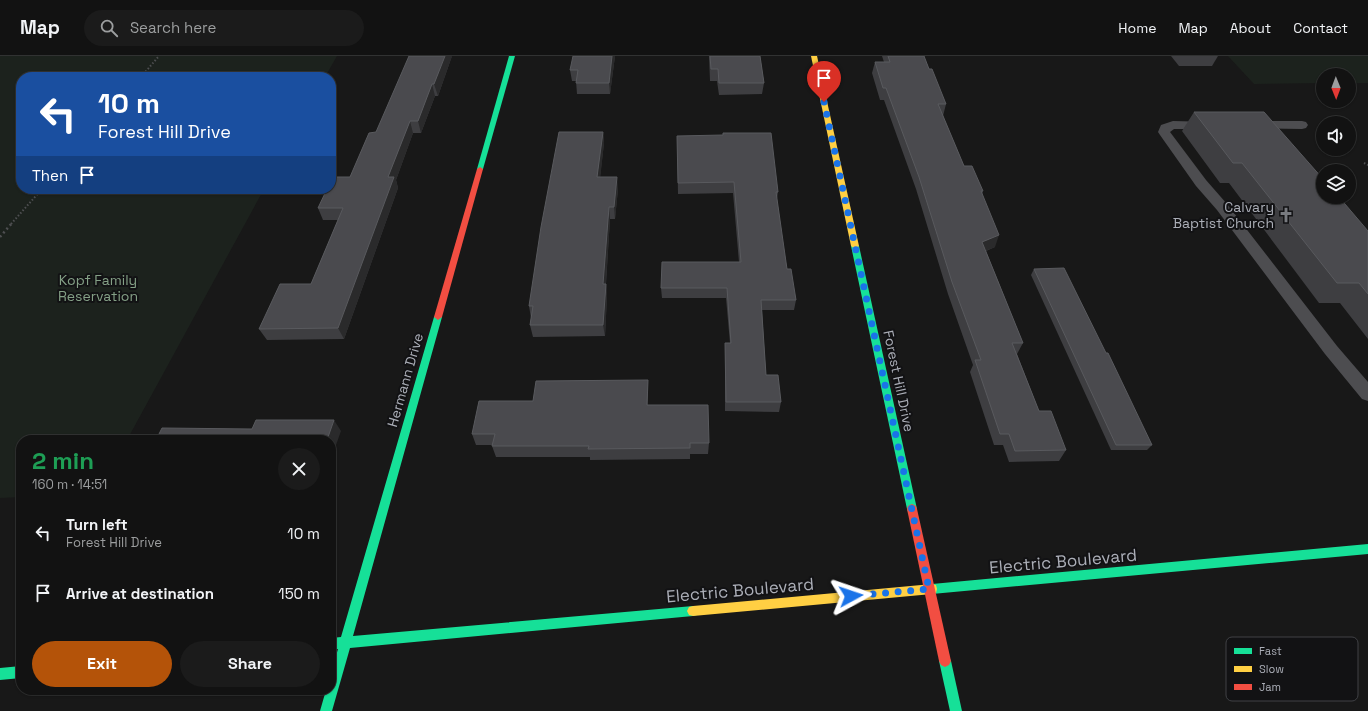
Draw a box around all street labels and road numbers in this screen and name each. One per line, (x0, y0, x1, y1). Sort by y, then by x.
street label: Forest Hill Drive (879, 329, 919, 433)
street label: Hermann Drive (383, 331, 427, 429)
street label: Electric Boulevard (988, 544, 1138, 578)
street label: Electric Boulevard (665, 573, 815, 607)

